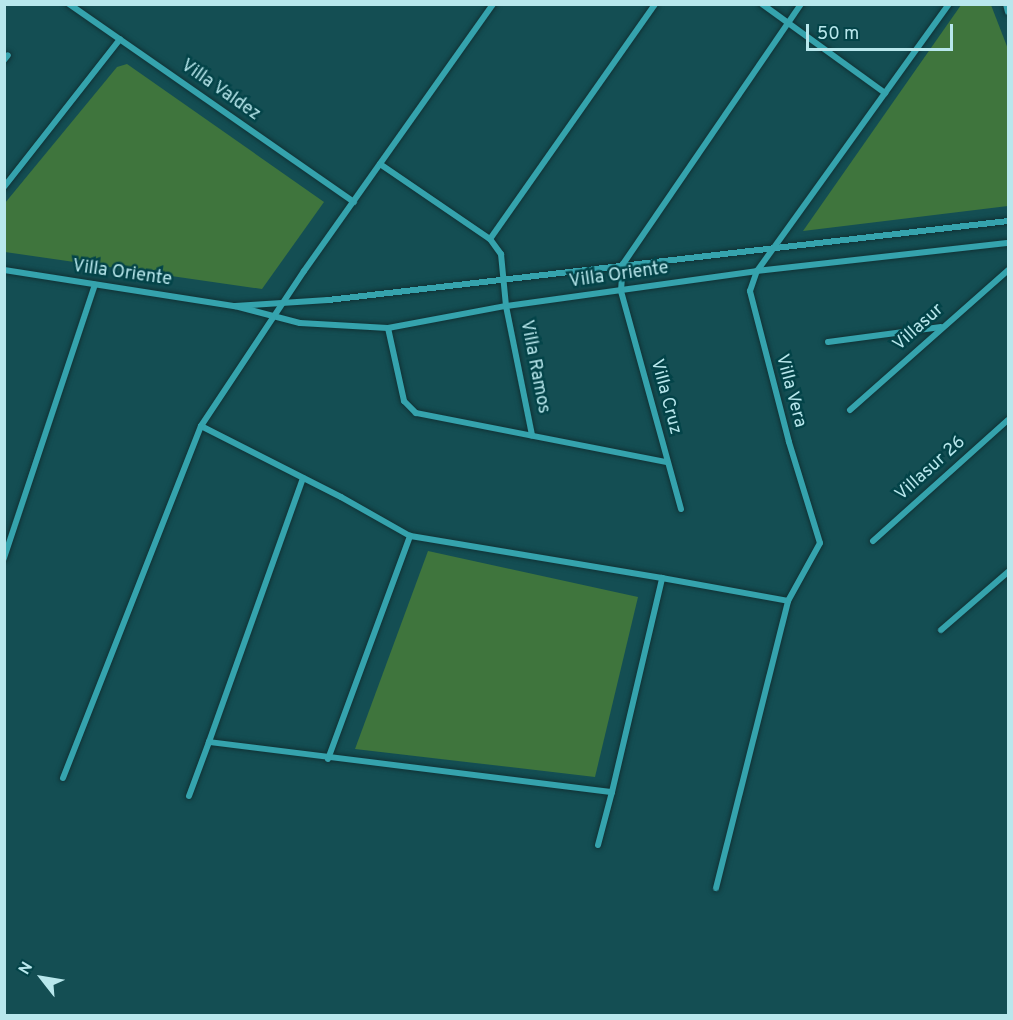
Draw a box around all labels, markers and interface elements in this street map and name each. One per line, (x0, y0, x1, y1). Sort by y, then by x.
scale bar (809, 12, 956, 50)
text: 50 m (817, 23, 859, 46)
street label: Villa Valdez (176, 56, 264, 126)
street label: Villa Oriente (71, 256, 173, 292)
street label: Villa Oriente (568, 258, 670, 294)
street label: Villasur (889, 300, 949, 356)
street label: Villa Ramos (514, 318, 554, 416)
street label: Villa Vera (770, 352, 810, 430)
street label: Villa Cruz (645, 357, 685, 437)
street label: Villasur 26 (892, 432, 970, 506)
north arrow (12, 948, 72, 1008)
text: N (15, 959, 38, 979)

